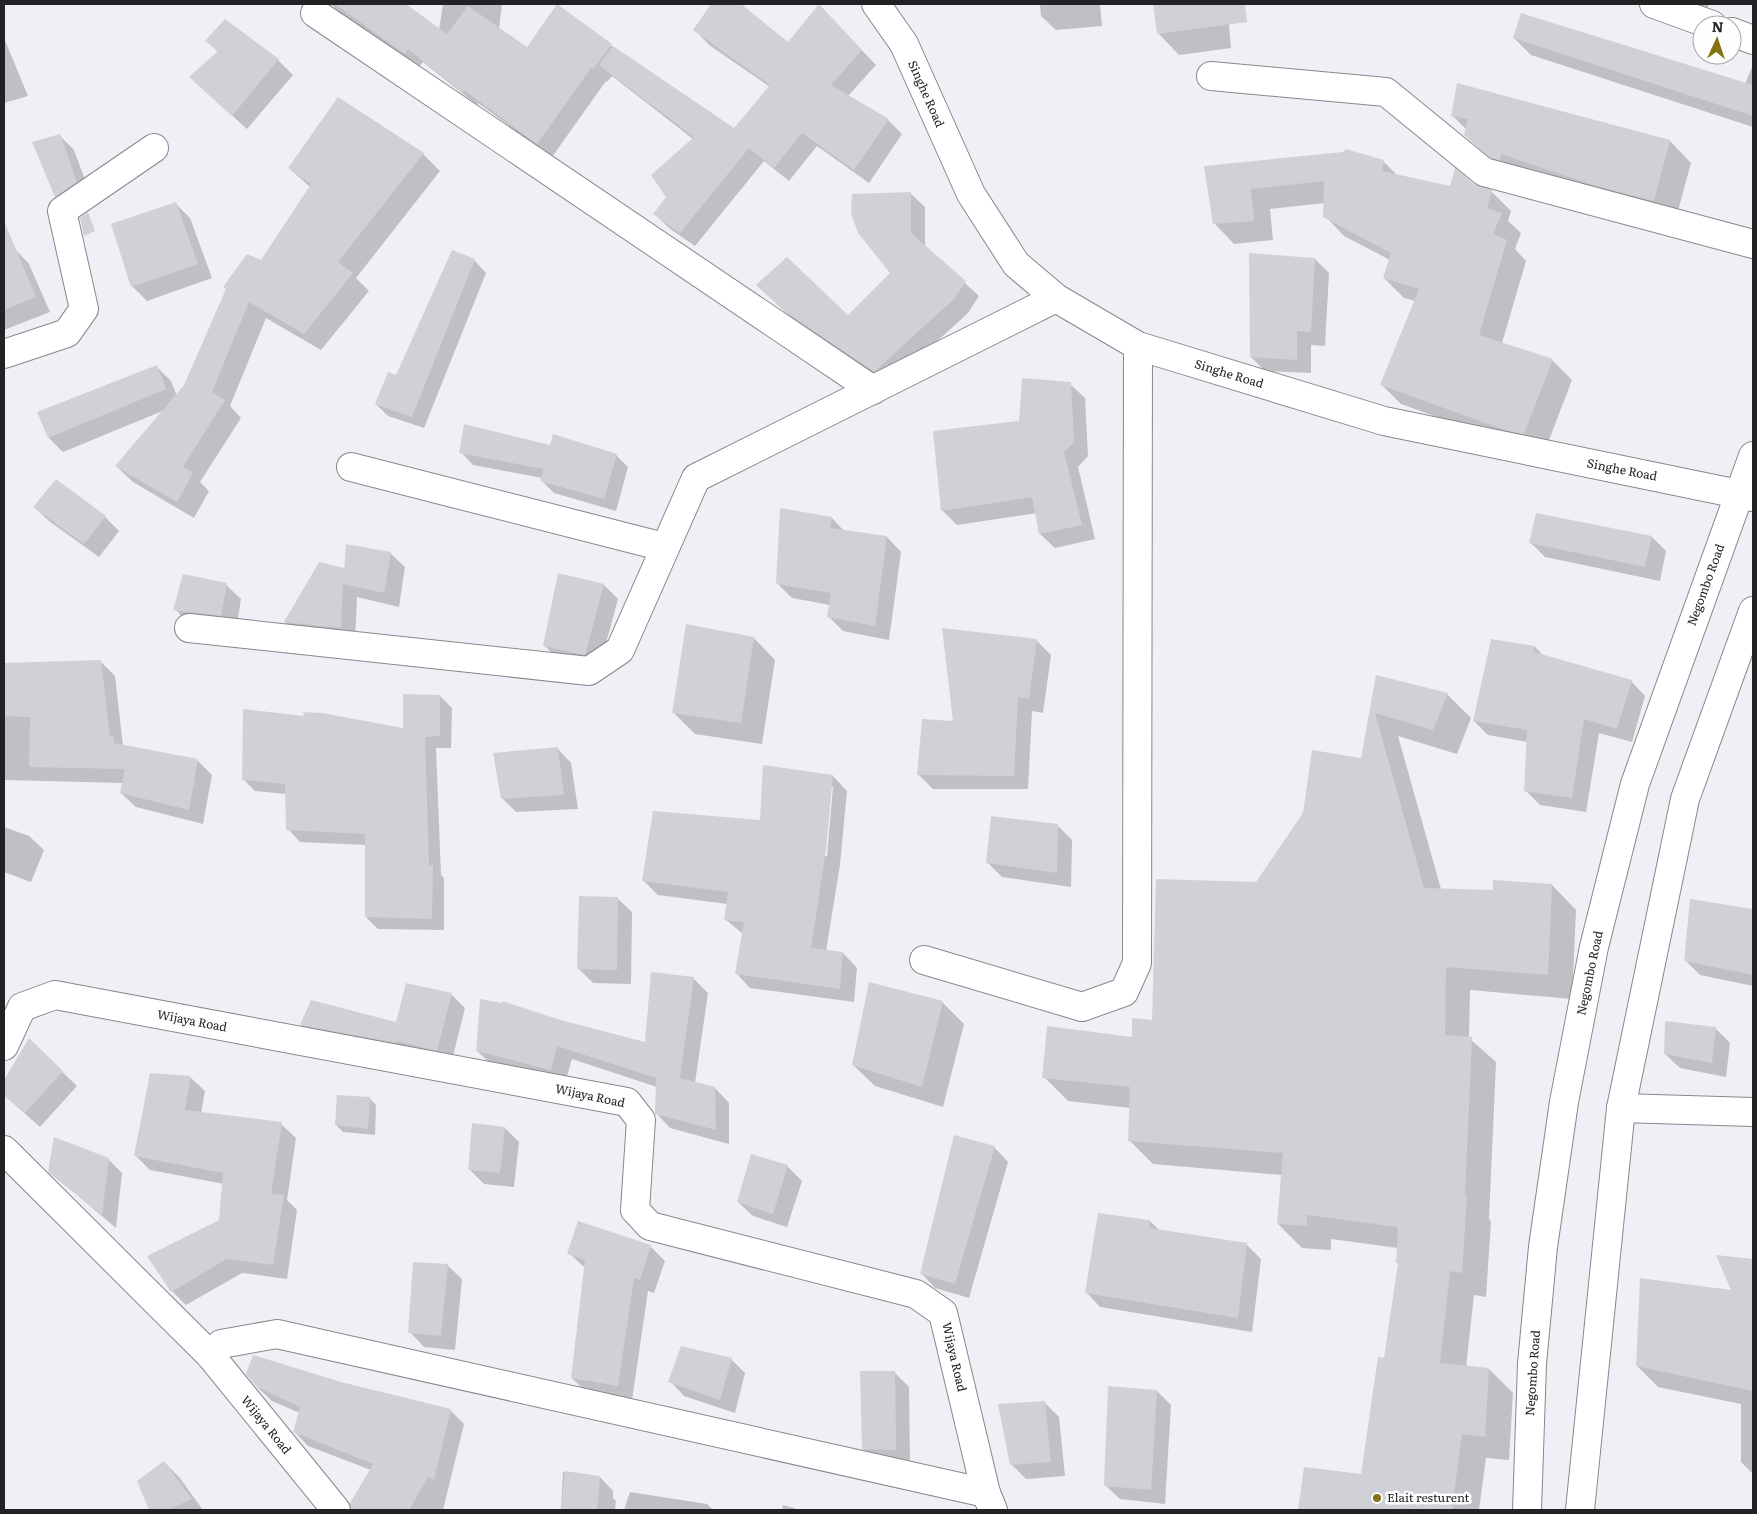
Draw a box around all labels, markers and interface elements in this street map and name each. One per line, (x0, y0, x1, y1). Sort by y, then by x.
north arrow (1692, 15, 1742, 65)
text: N (1711, 16, 1724, 36)
street label: Singhe Road (904, 57, 950, 130)
street label: Singhe Road (1193, 354, 1267, 392)
street label: Singhe Road (1585, 453, 1660, 485)
street label: Negombo Road (1682, 540, 1728, 628)
street label: Negombo Road (1571, 928, 1607, 1017)
street label: Wijaya Road (156, 1004, 229, 1036)
street label: Wijaya Road (554, 1079, 627, 1111)
street label: Wijaya Road (938, 1320, 972, 1394)
street label: Negombo Road (1520, 1329, 1544, 1417)
street label: Wijaya Road (237, 1391, 296, 1458)
place label: Elait resturent (1387, 1488, 1469, 1506)
marker: Elait resturent (1371, 1492, 1383, 1504)

